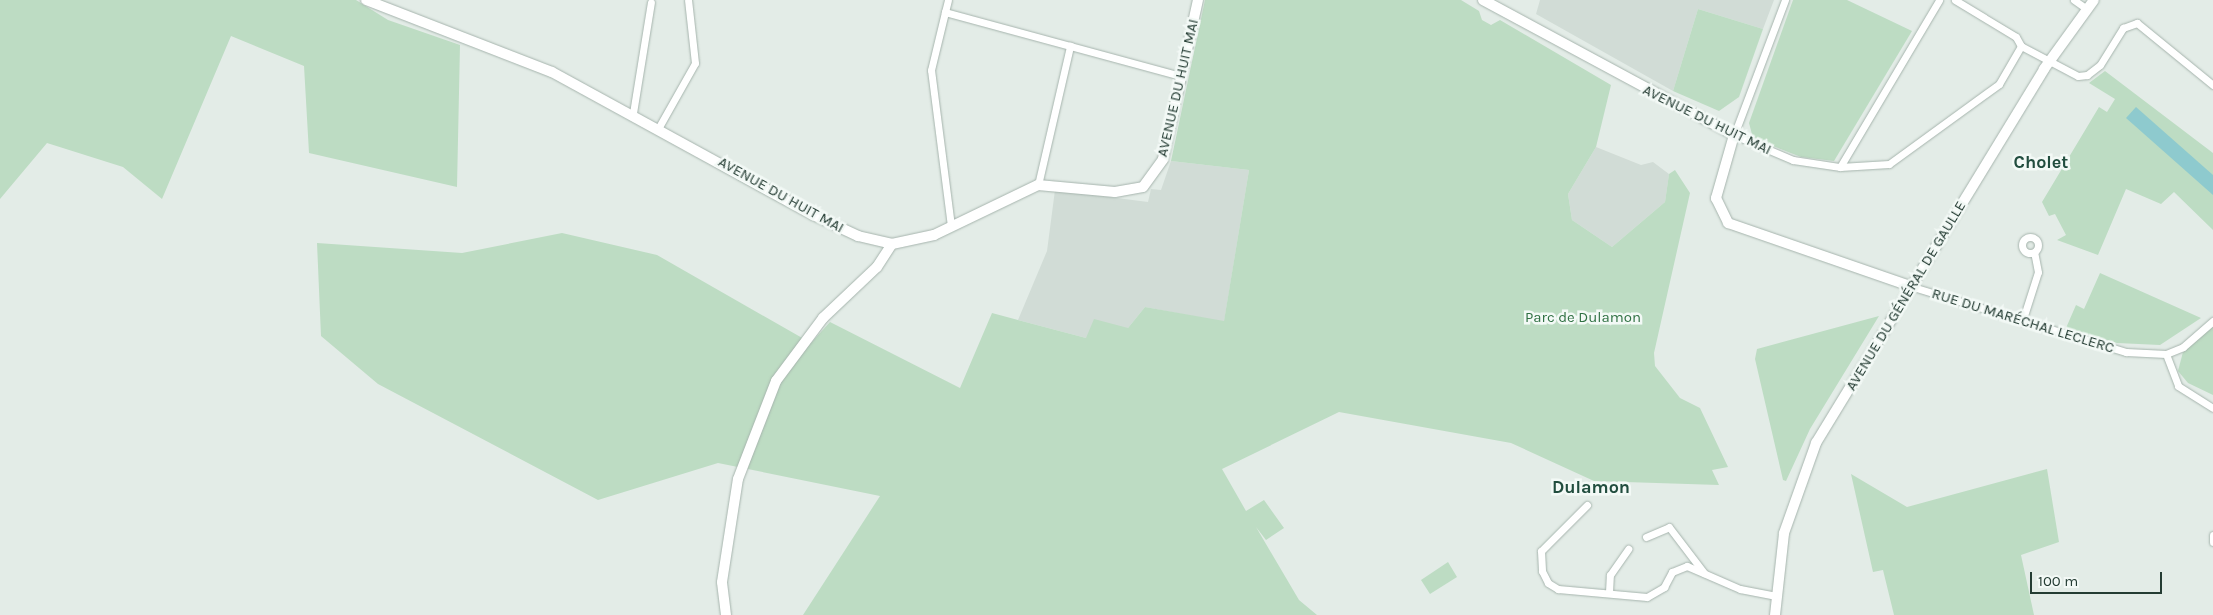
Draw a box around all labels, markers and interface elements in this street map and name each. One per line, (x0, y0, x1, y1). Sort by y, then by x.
street label: AVENUE DU HUIT MAI (1153, 17, 1203, 159)
street label: AVENUE DU HUIT MAI (1640, 81, 1774, 159)
district label: Cholet (2014, 151, 2068, 173)
street label: AVENUE DU HUIT MAI (715, 153, 847, 237)
street label: AVENUE DU GÉNÉRAL DE GAULLE (1842, 198, 1970, 394)
street label: RUE DU MARÉCHAL LECLERC (1929, 285, 2117, 357)
park label: Parc de Dulamon (1525, 309, 1641, 327)
district label: Dulamon (1552, 476, 1630, 498)
scale bar (2033, 562, 2166, 594)
text: 100 m (2038, 572, 2078, 590)

